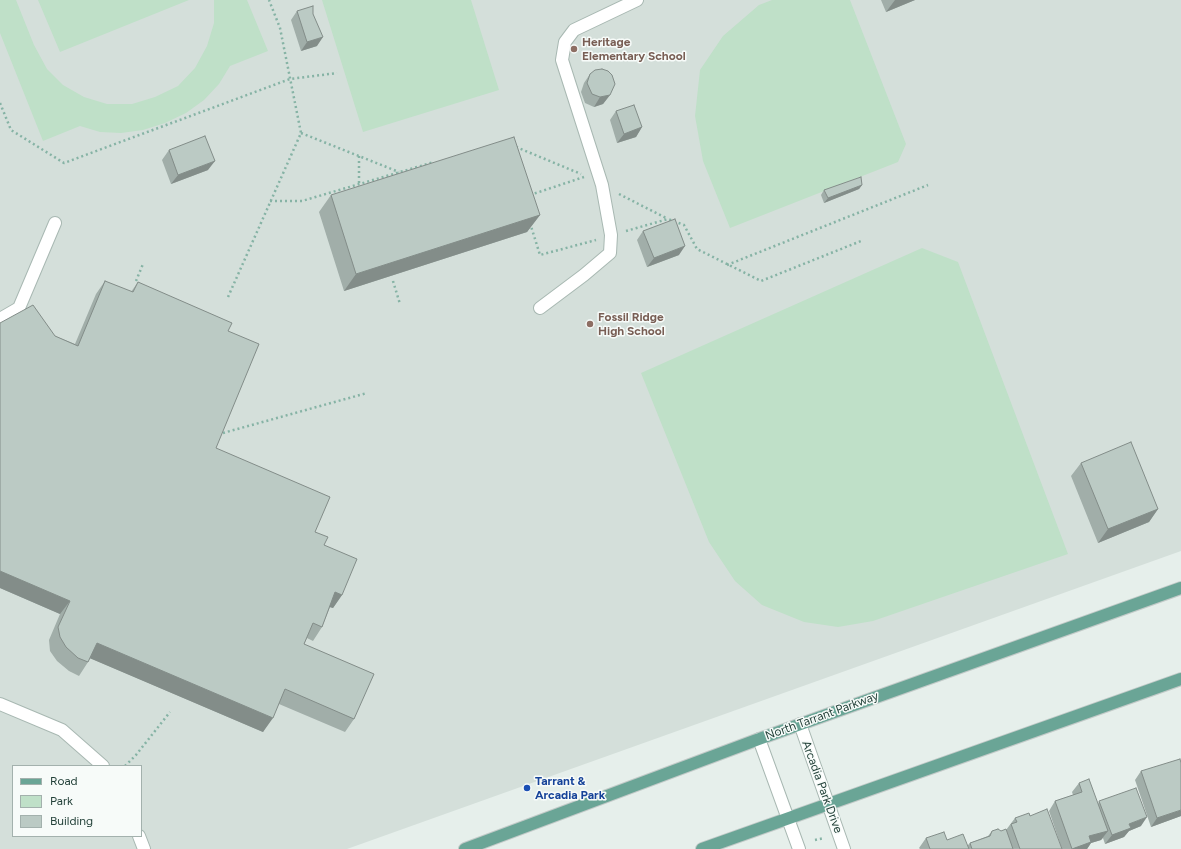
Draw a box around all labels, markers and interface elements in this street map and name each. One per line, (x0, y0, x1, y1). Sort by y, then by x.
place label: Heritage Elementary School (582, 35, 686, 63)
marker: Heritage Elementary School (569, 44, 579, 54)
place label: Fossil Ridge High School (598, 310, 665, 338)
marker: Fossil Ridge High School (585, 319, 595, 329)
street label: North Tarrant Parkway (763, 689, 881, 743)
street label: Arcadia Park Drive (799, 739, 845, 835)
legend (12, 765, 142, 837)
text: Road (50, 774, 78, 788)
place label: Tarrant & Arcadia Park (535, 774, 605, 802)
marker: Tarrant & Arcadia Park (522, 783, 532, 793)
text: Park (50, 794, 73, 808)
text: Building (50, 814, 93, 828)

